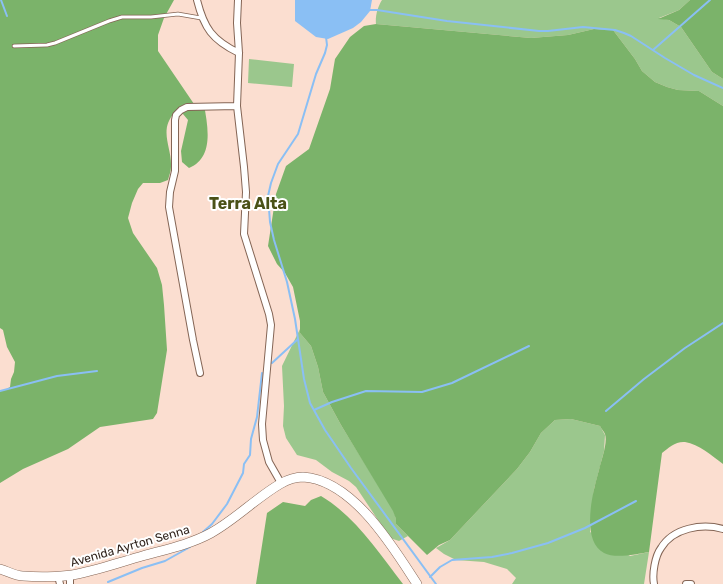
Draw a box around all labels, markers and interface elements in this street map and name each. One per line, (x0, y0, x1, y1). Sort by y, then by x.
district label: Terra Alta (209, 194, 287, 213)
street label: Avenida Ayrton Senna (69, 522, 191, 570)

